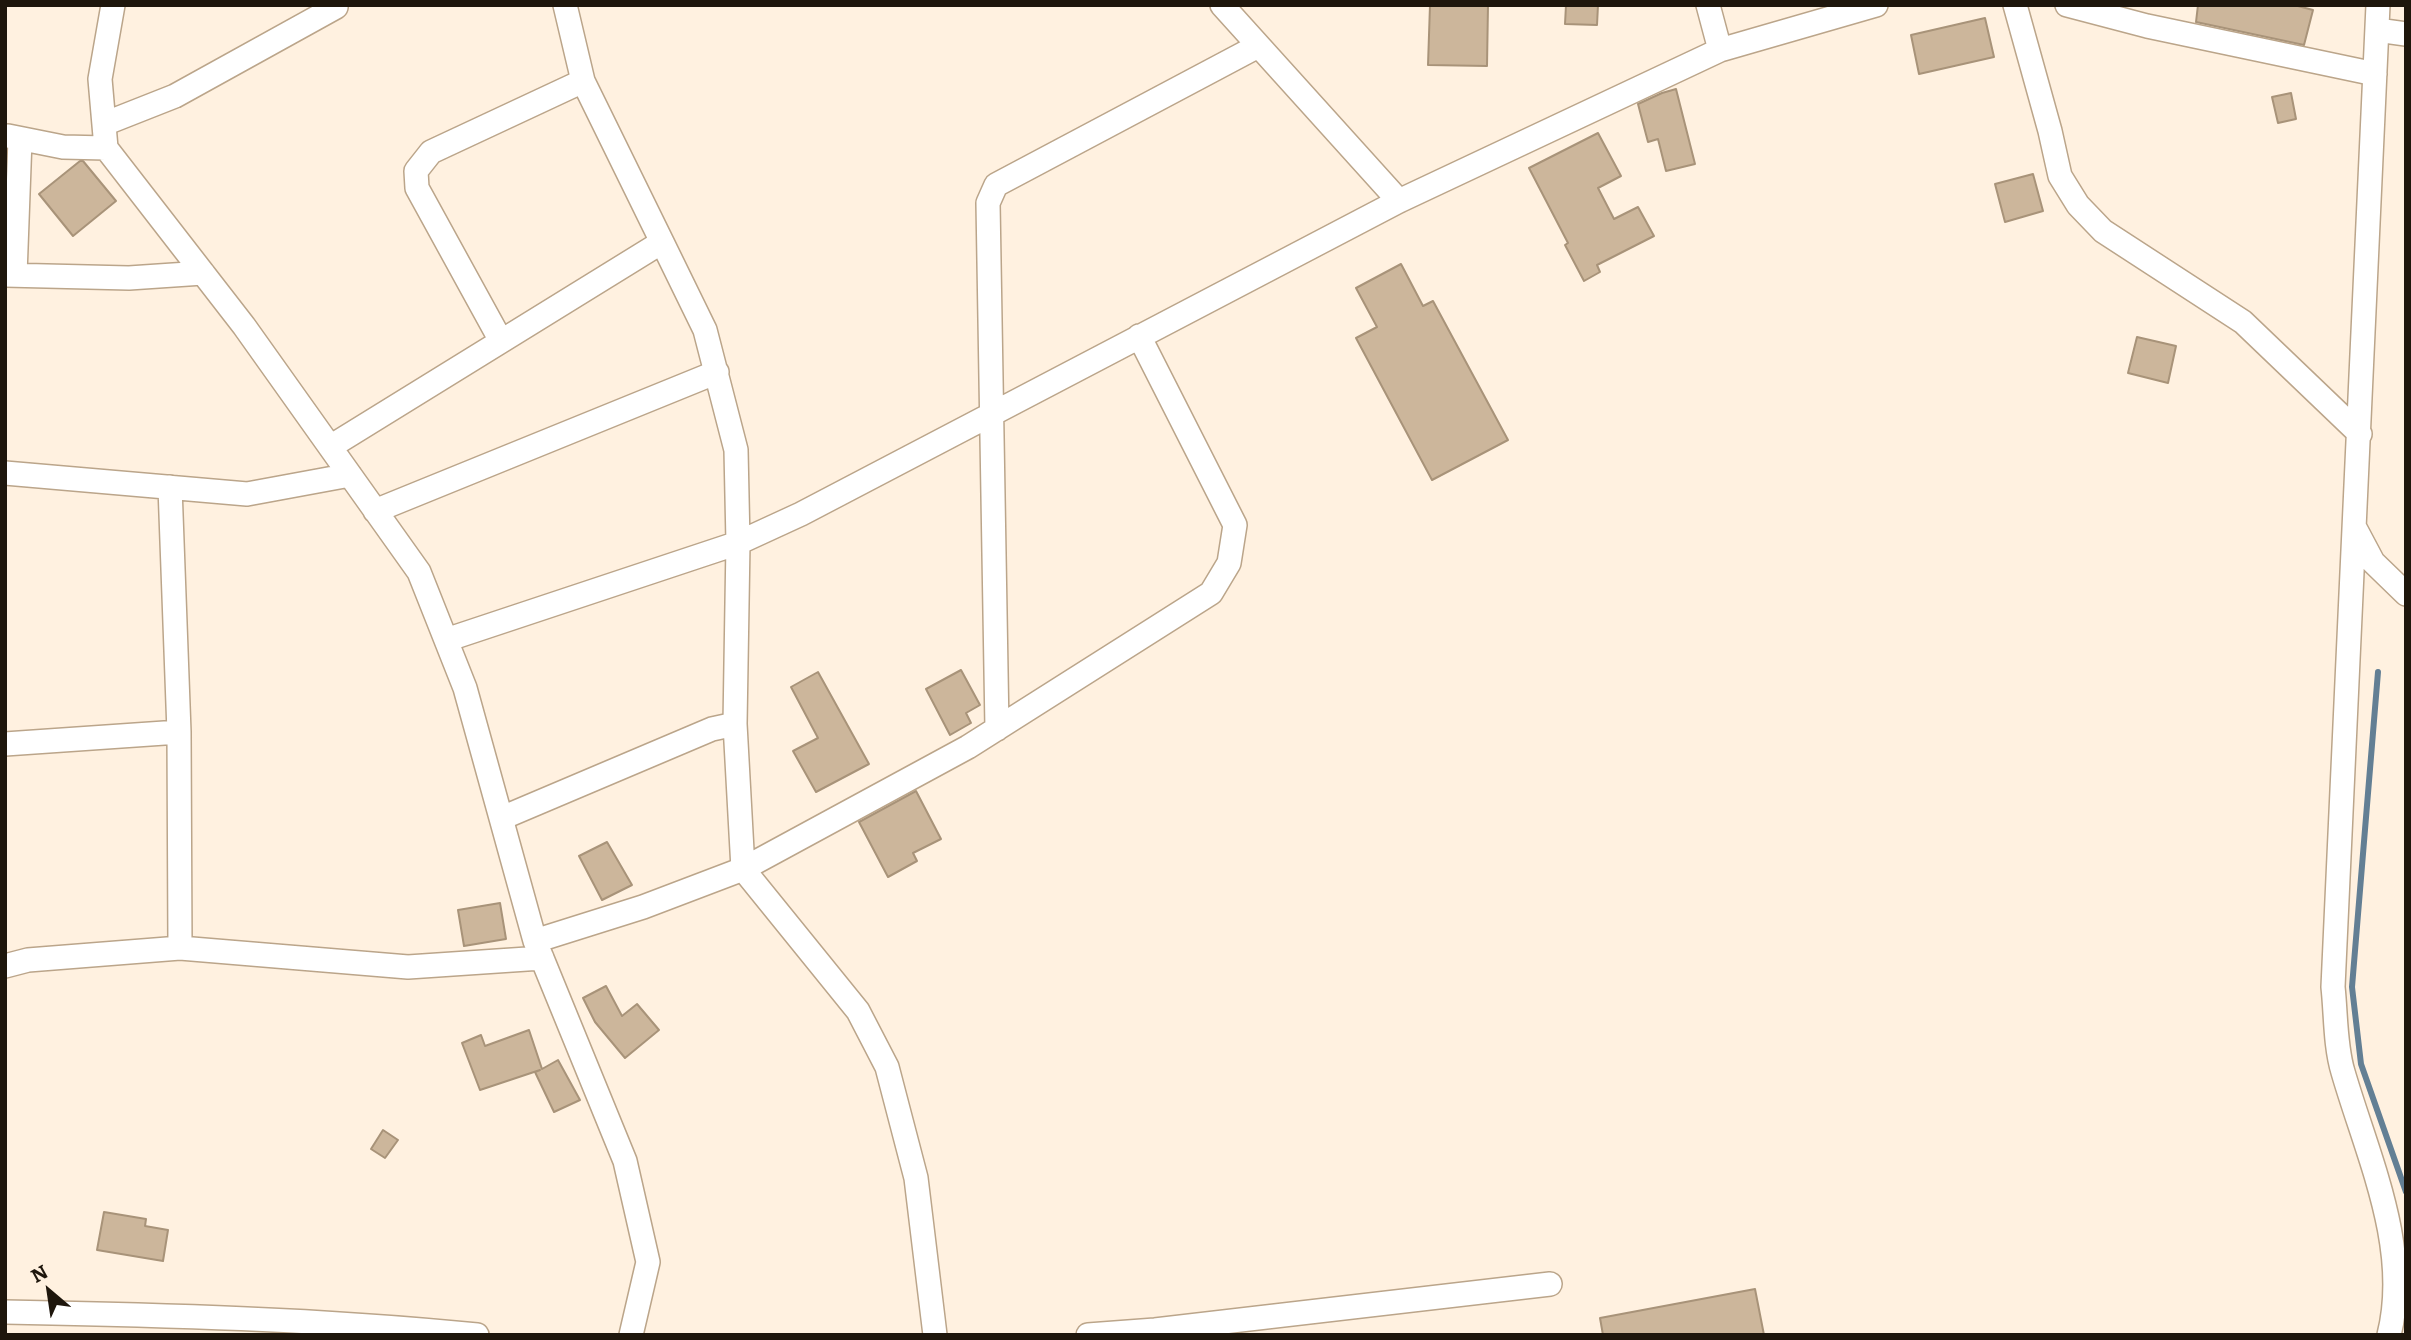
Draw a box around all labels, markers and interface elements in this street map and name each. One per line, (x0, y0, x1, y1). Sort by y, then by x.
north arrow (14, 1256, 84, 1326)
text: N (25, 1257, 53, 1289)

